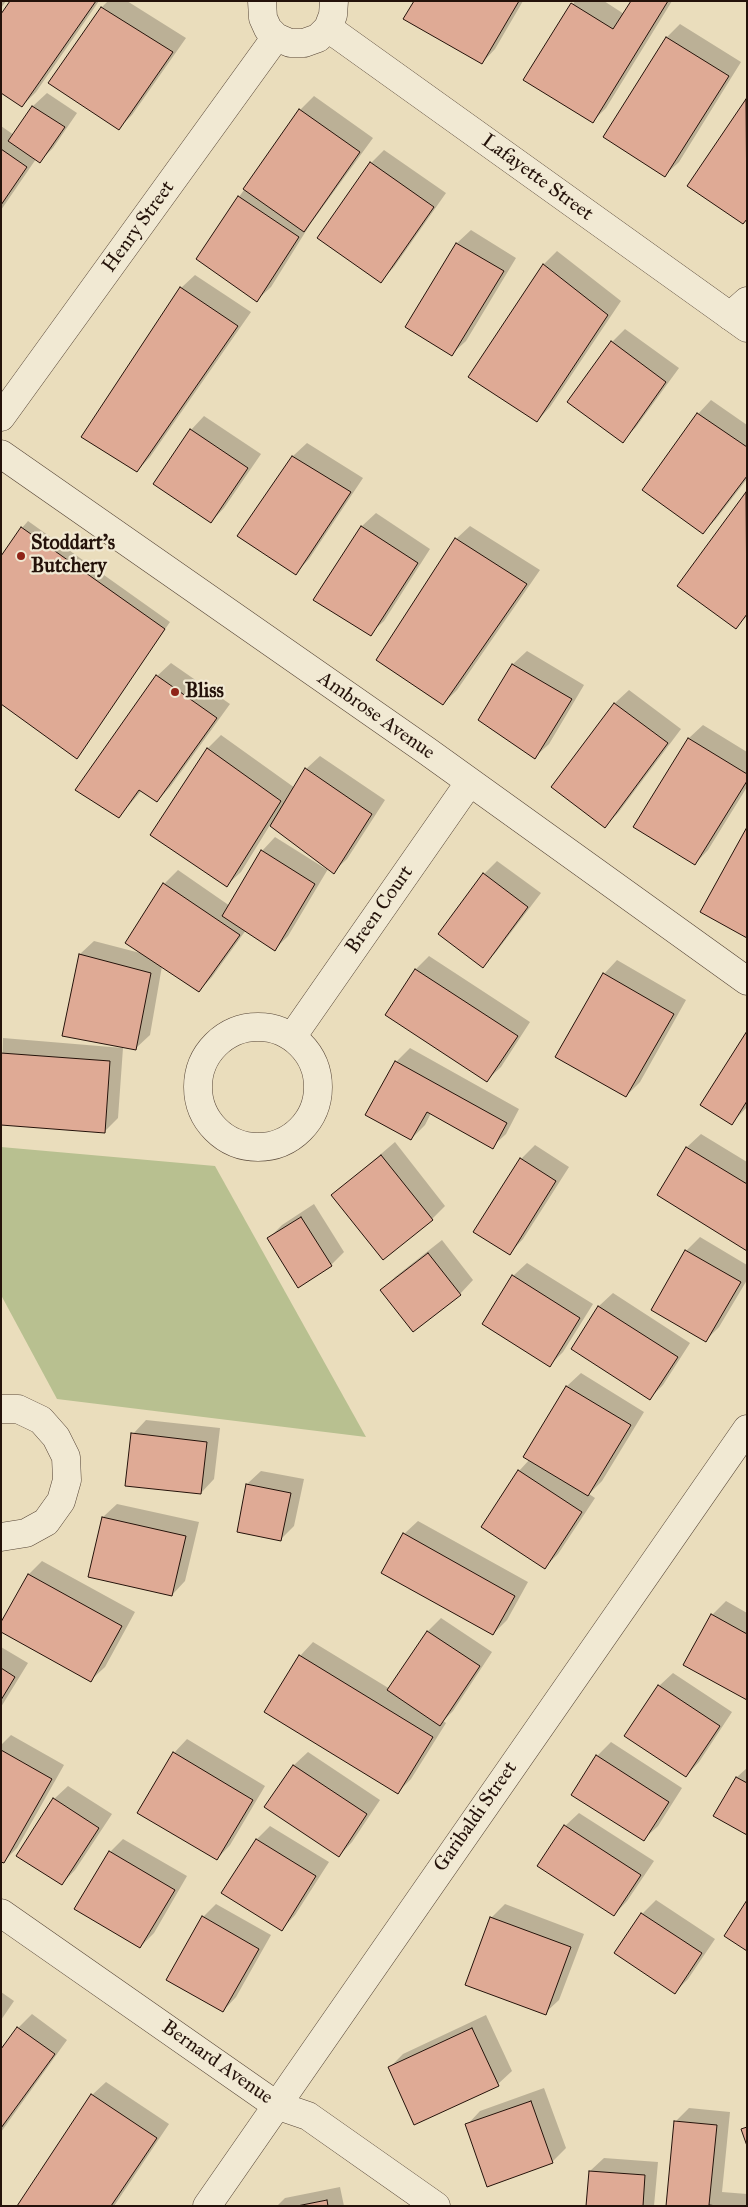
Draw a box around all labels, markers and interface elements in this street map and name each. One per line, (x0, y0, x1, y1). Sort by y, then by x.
street label: Lafayette Street (476, 129, 598, 227)
street label: Henry Street (98, 177, 180, 277)
place label: Stoddart's Butchery (31, 532, 115, 579)
marker: Stoddart's Butchery (15, 550, 27, 562)
street label: Ambrose Avenue (313, 667, 439, 765)
place label: Bliss (185, 680, 224, 704)
marker: Bliss (169, 686, 181, 698)
street label: Breen Court (341, 862, 419, 958)
street label: Garibaldi Street (429, 1757, 523, 1877)
street label: Bernard Avenue (157, 2016, 277, 2110)

